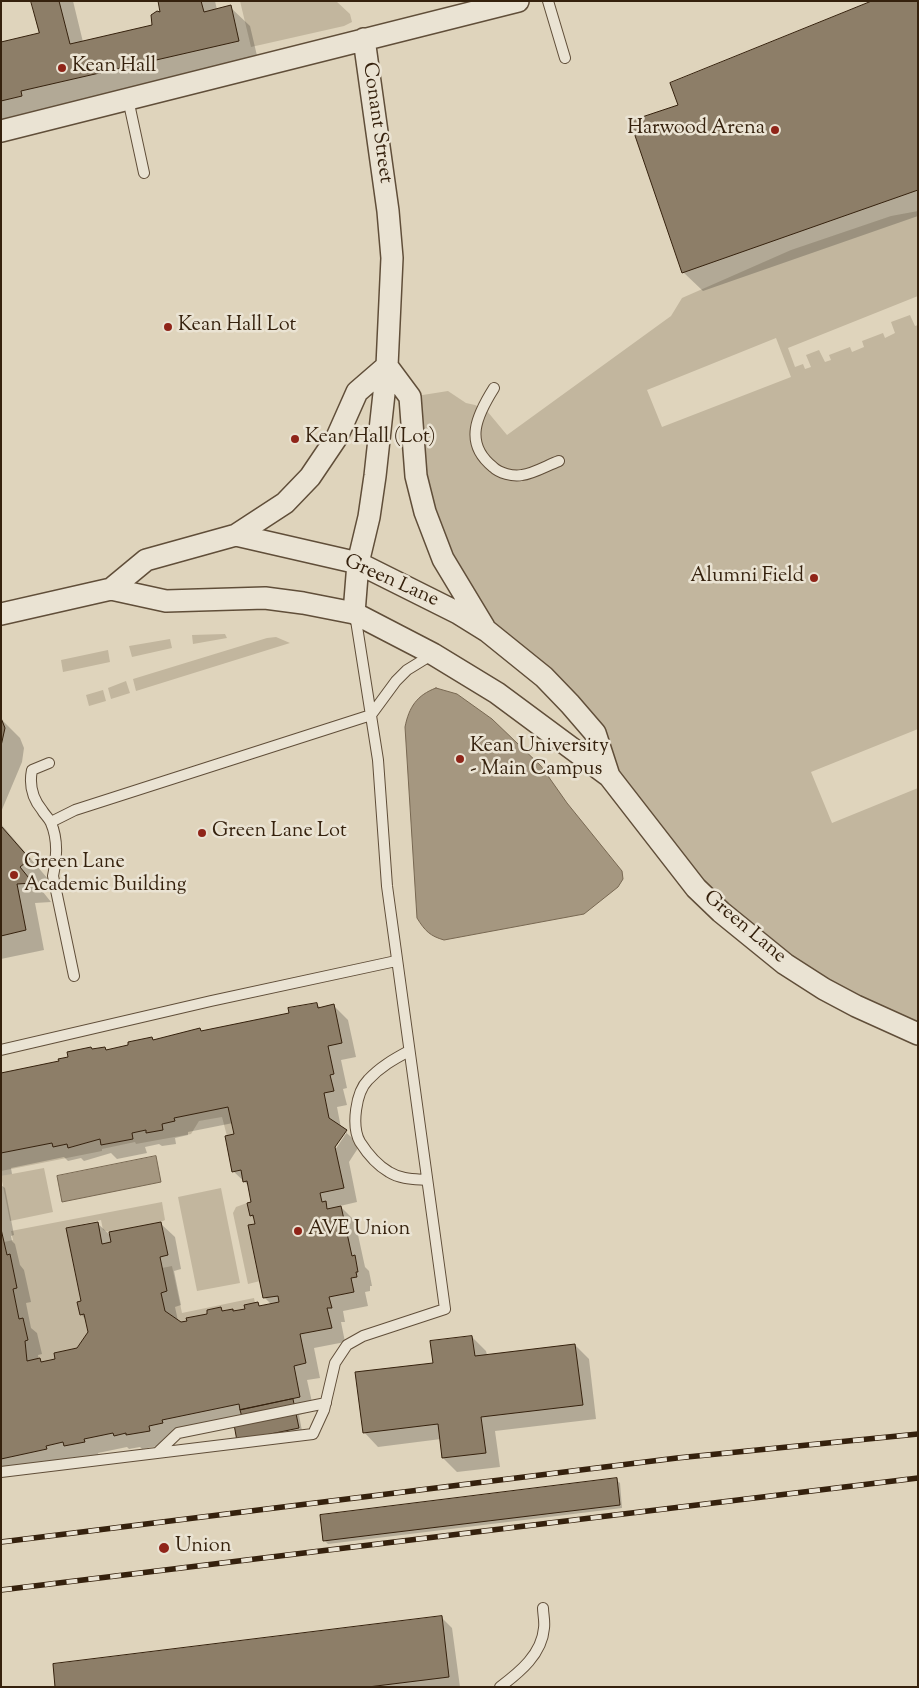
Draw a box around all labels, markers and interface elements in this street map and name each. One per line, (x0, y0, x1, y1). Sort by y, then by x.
place label: Kean Hall (72, 56, 156, 80)
street label: Conant Street (356, 61, 396, 185)
marker: Kean Hall (56, 62, 68, 74)
place label: Harwood Arena (627, 118, 765, 142)
marker: Harwood Arena (769, 124, 781, 136)
place label: Kean Hall Lot (178, 315, 296, 339)
marker: Kean Hall Lot (162, 321, 174, 333)
place label: Kean Hall (Lot) (305, 427, 435, 451)
marker: Kean Hall (Lot) (289, 433, 301, 445)
street label: Green Lane (340, 551, 442, 613)
place label: Alumni Field (690, 566, 804, 590)
marker: Alumni Field (808, 572, 820, 584)
place label: Kean University - Main Campus (470, 736, 609, 783)
marker: Kean University - Main Campus (454, 753, 466, 765)
place label: Green Lane Lot (212, 821, 347, 845)
marker: Green Lane Lot (196, 827, 208, 839)
place label: Green Lane Academic Building (24, 852, 187, 899)
marker: Green Lane Academic Building (8, 869, 20, 881)
street label: Green Lane (698, 886, 790, 970)
place label: AVE Union (308, 1219, 410, 1243)
marker: AVE Union (292, 1225, 304, 1237)
place label: Union (175, 1536, 231, 1560)
marker: Union (157, 1541, 171, 1555)

